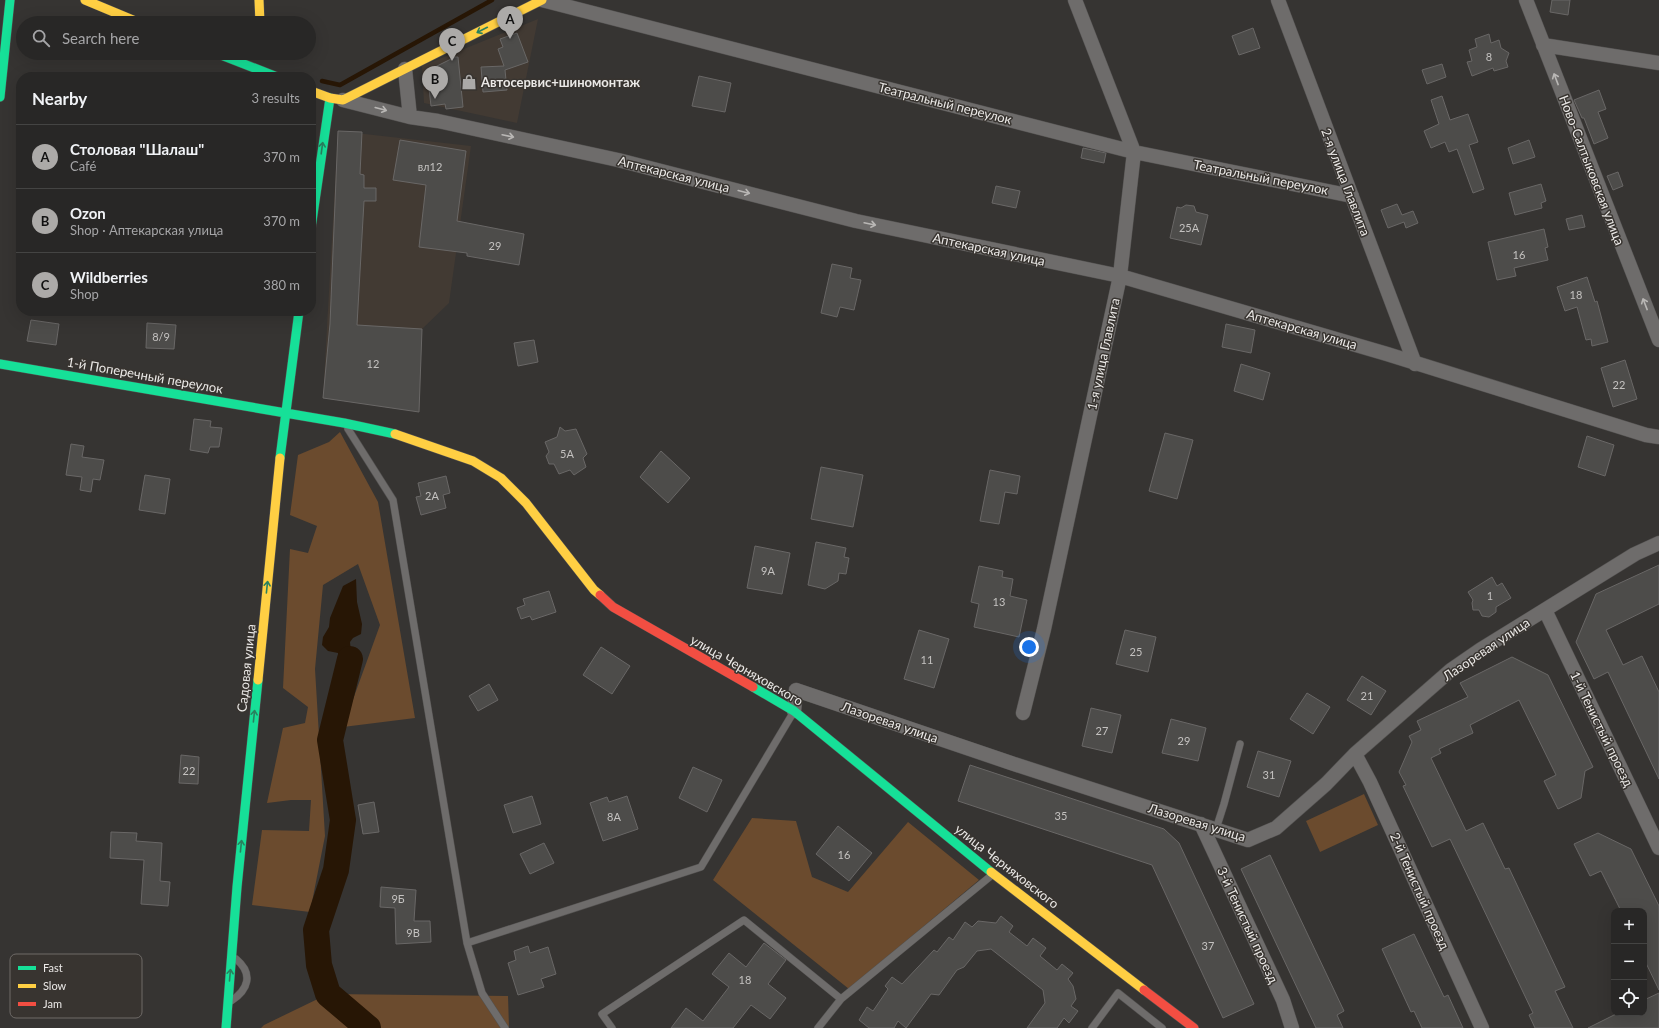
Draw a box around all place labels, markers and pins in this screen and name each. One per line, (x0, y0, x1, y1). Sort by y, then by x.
pin: A (497, 6, 523, 39)
pin: C (439, 28, 465, 61)
pin: B (422, 66, 448, 99)
shop icon: Автосервис+шиномонтаж (460, 73, 478, 91)
place label: Автосервис+шиномонтаж (480, 74, 640, 90)

